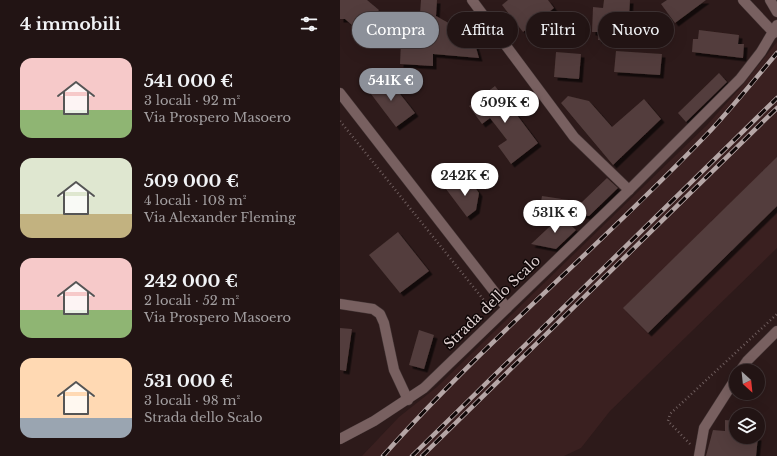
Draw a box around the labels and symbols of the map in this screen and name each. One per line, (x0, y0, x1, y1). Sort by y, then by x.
pin: 541K € (358, 68, 424, 102)
pin: 509K € (472, 90, 538, 124)
pin: 242K € (432, 163, 498, 197)
pin: 531K € (522, 200, 588, 234)
street label: Strada dello Scalo (440, 251, 544, 353)
north arrow (729, 364, 765, 400)

